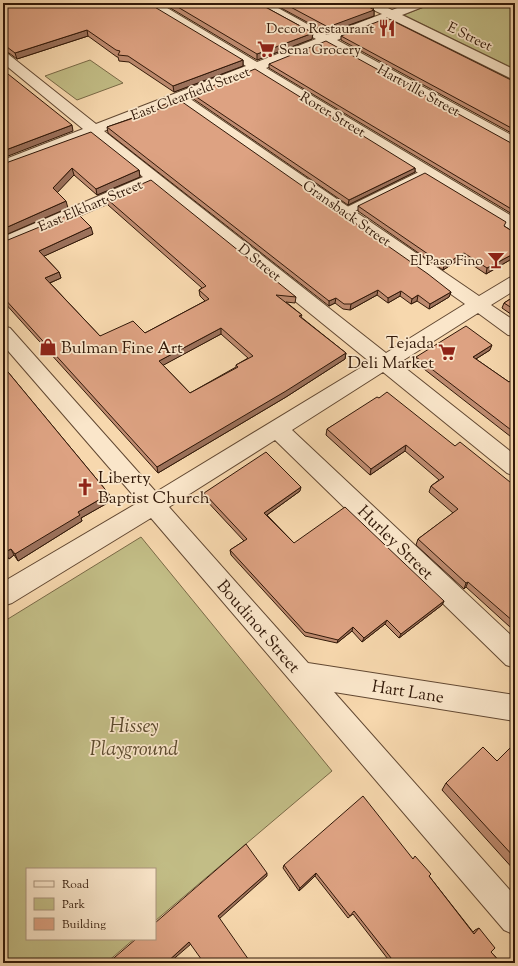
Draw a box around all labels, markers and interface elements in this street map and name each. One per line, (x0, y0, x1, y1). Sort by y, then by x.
restaurant icon: Decoo Restaurant (377, 18, 397, 38)
street label: E Street (443, 18, 495, 57)
place label: Decoo Restaurant (266, 20, 374, 40)
supermarket icon: Sena Grocery (256, 39, 276, 59)
place label: Sena Grocery (279, 41, 361, 61)
street label: Hartville Street (373, 61, 463, 123)
street label: East Clearfield Street (128, 63, 253, 127)
street label: Rorer Street (295, 88, 369, 143)
street label: East Elkhart Street (35, 176, 146, 238)
street label: Gransback Street (298, 177, 394, 253)
street label: D Street (233, 240, 285, 287)
bar icon: El Paso Fino (486, 250, 506, 270)
place label: El Paso Fino (410, 252, 483, 272)
place label: Tejada Deli Market (347, 332, 434, 376)
shop icon: Bulman Fine Art (38, 337, 58, 357)
place label: Bulman Fine Art (61, 337, 183, 361)
supermarket icon: Tejada Deli Market (437, 342, 457, 362)
place label: Liberty Baptist Church (98, 467, 210, 511)
church icon: Liberty Baptist Church (75, 477, 95, 497)
street label: Hurley Street (351, 501, 438, 586)
street label: Boudinot Street (210, 575, 305, 679)
street label: Hart Lane (370, 675, 446, 711)
park label: Hissey Playground (90, 713, 178, 765)
legend (26, 868, 156, 940)
text: Road (62, 876, 89, 894)
text: Park (62, 896, 85, 914)
text: Building (62, 916, 106, 934)

